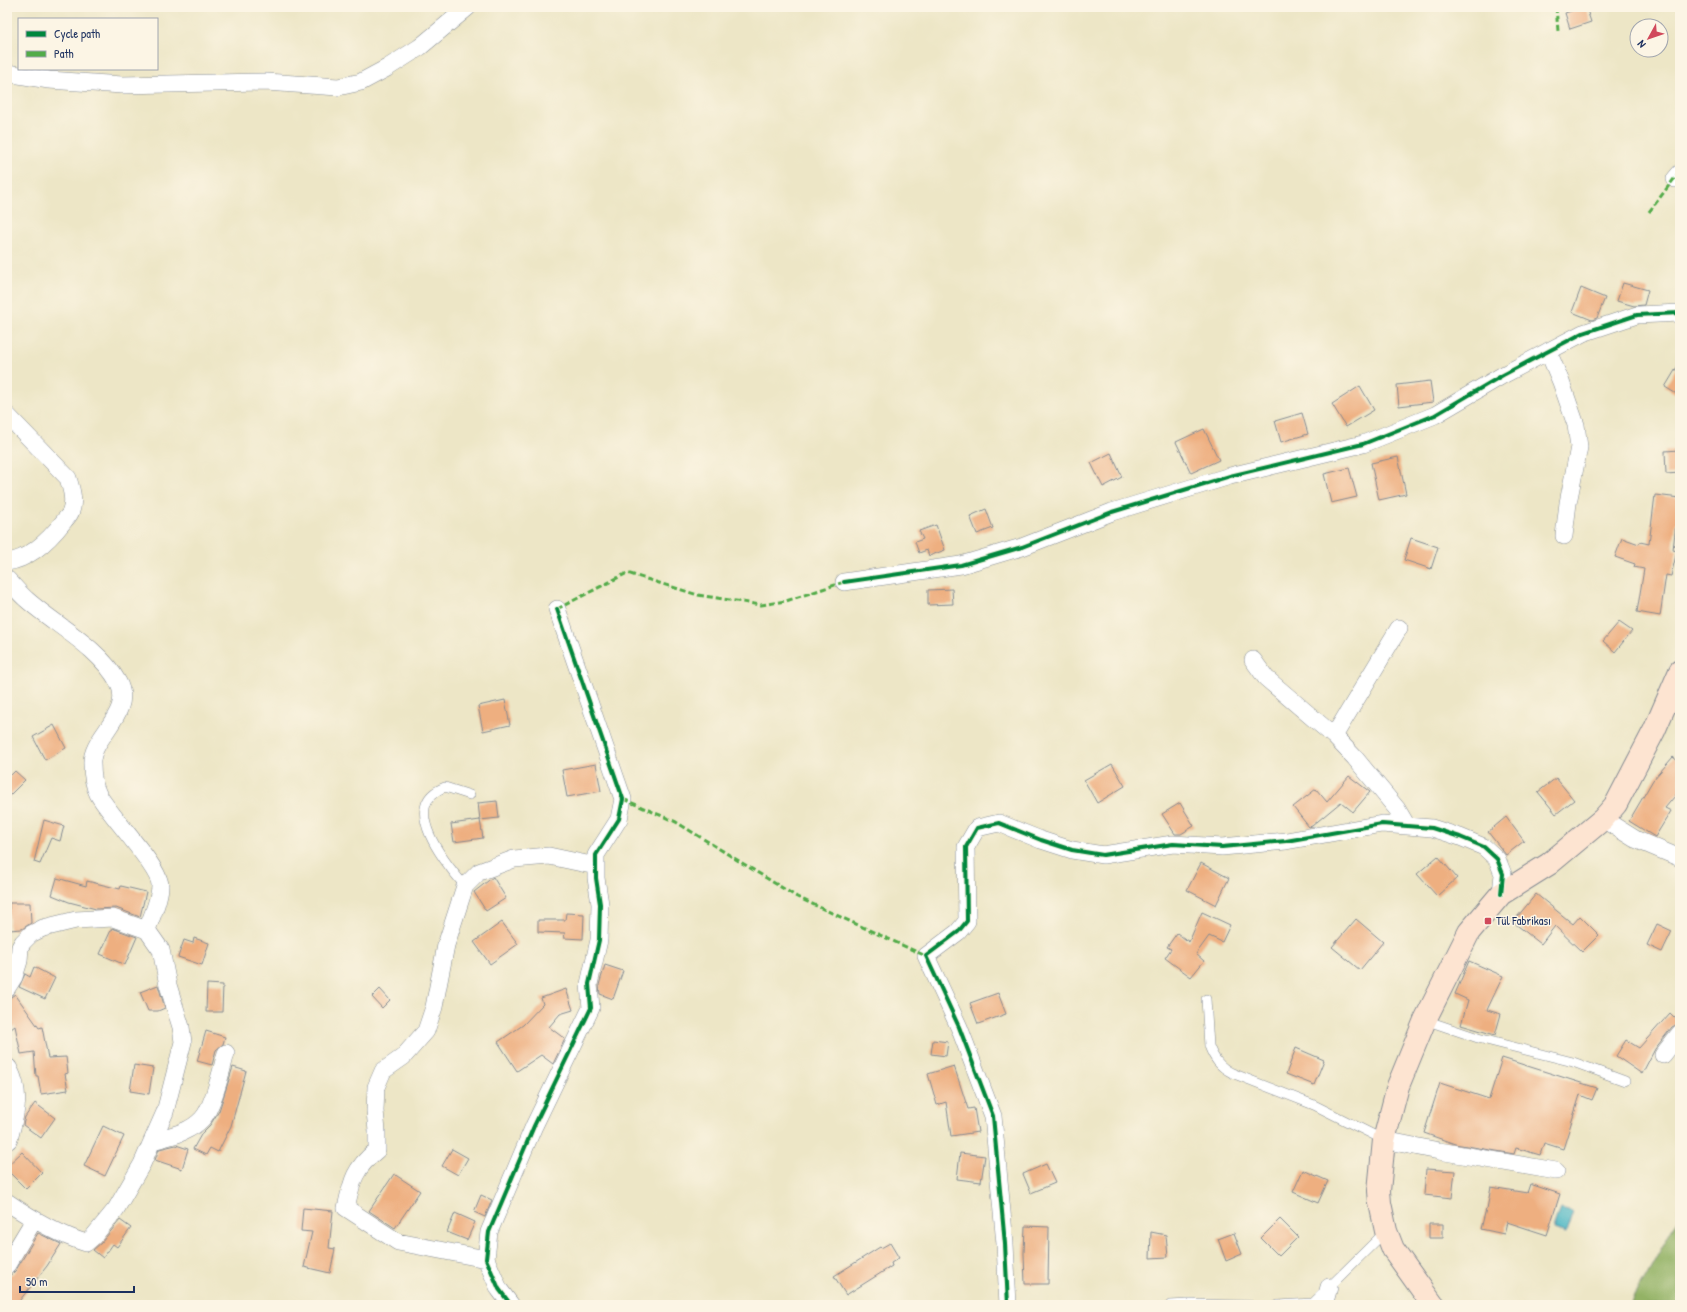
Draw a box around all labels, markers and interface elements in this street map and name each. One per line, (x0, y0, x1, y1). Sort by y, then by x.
legend (18, 18, 158, 70)
north arrow (1629, 18, 1669, 58)
text: Cycle path (54, 25, 100, 42)
text: N (1634, 38, 1649, 51)
text: Path (54, 45, 74, 62)
place label: Tül Fabrikası (1496, 912, 1551, 929)
marker: Tül Fabrikası (1483, 916, 1493, 926)
scale bar (20, 1268, 134, 1294)
text: 50 m (26, 1273, 47, 1290)

